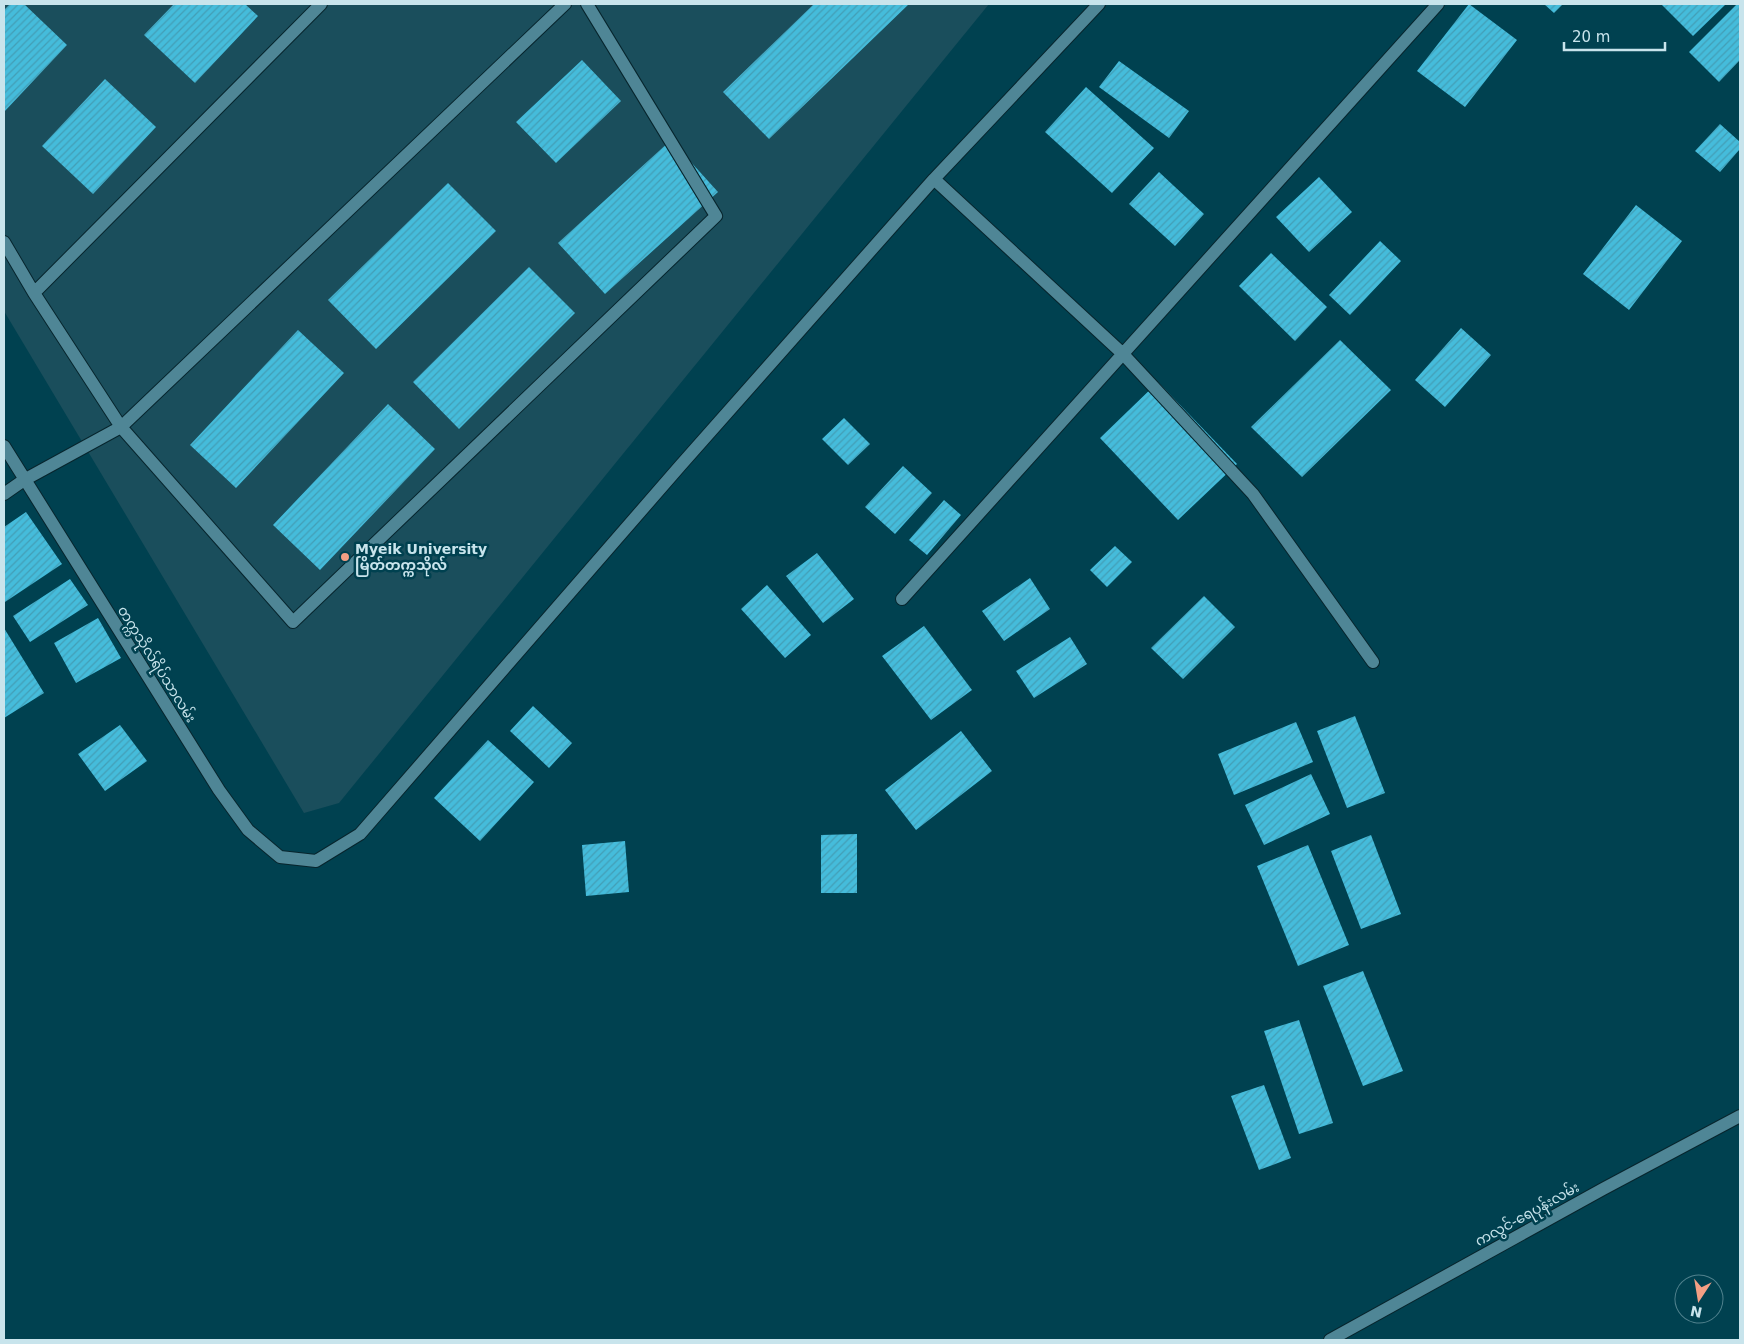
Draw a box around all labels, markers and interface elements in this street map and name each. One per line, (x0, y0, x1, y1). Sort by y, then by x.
scale bar (1564, 20, 1665, 52)
text: 20 m (1572, 28, 1610, 46)
place label: Myeik University မြိတ်တက္ကသိုလ် (355, 541, 487, 577)
marker: Myeik University မြိတ်တက္ကသိုလ် (339, 551, 351, 563)
street label: တက္ကသိုလ်ရိပ်သာလမ်း (111, 602, 201, 727)
street label: ကလွင်-ရေပုန်းလမ်း (1471, 1177, 1584, 1253)
north arrow (1674, 1274, 1724, 1324)
text: N (1689, 1303, 1704, 1321)

